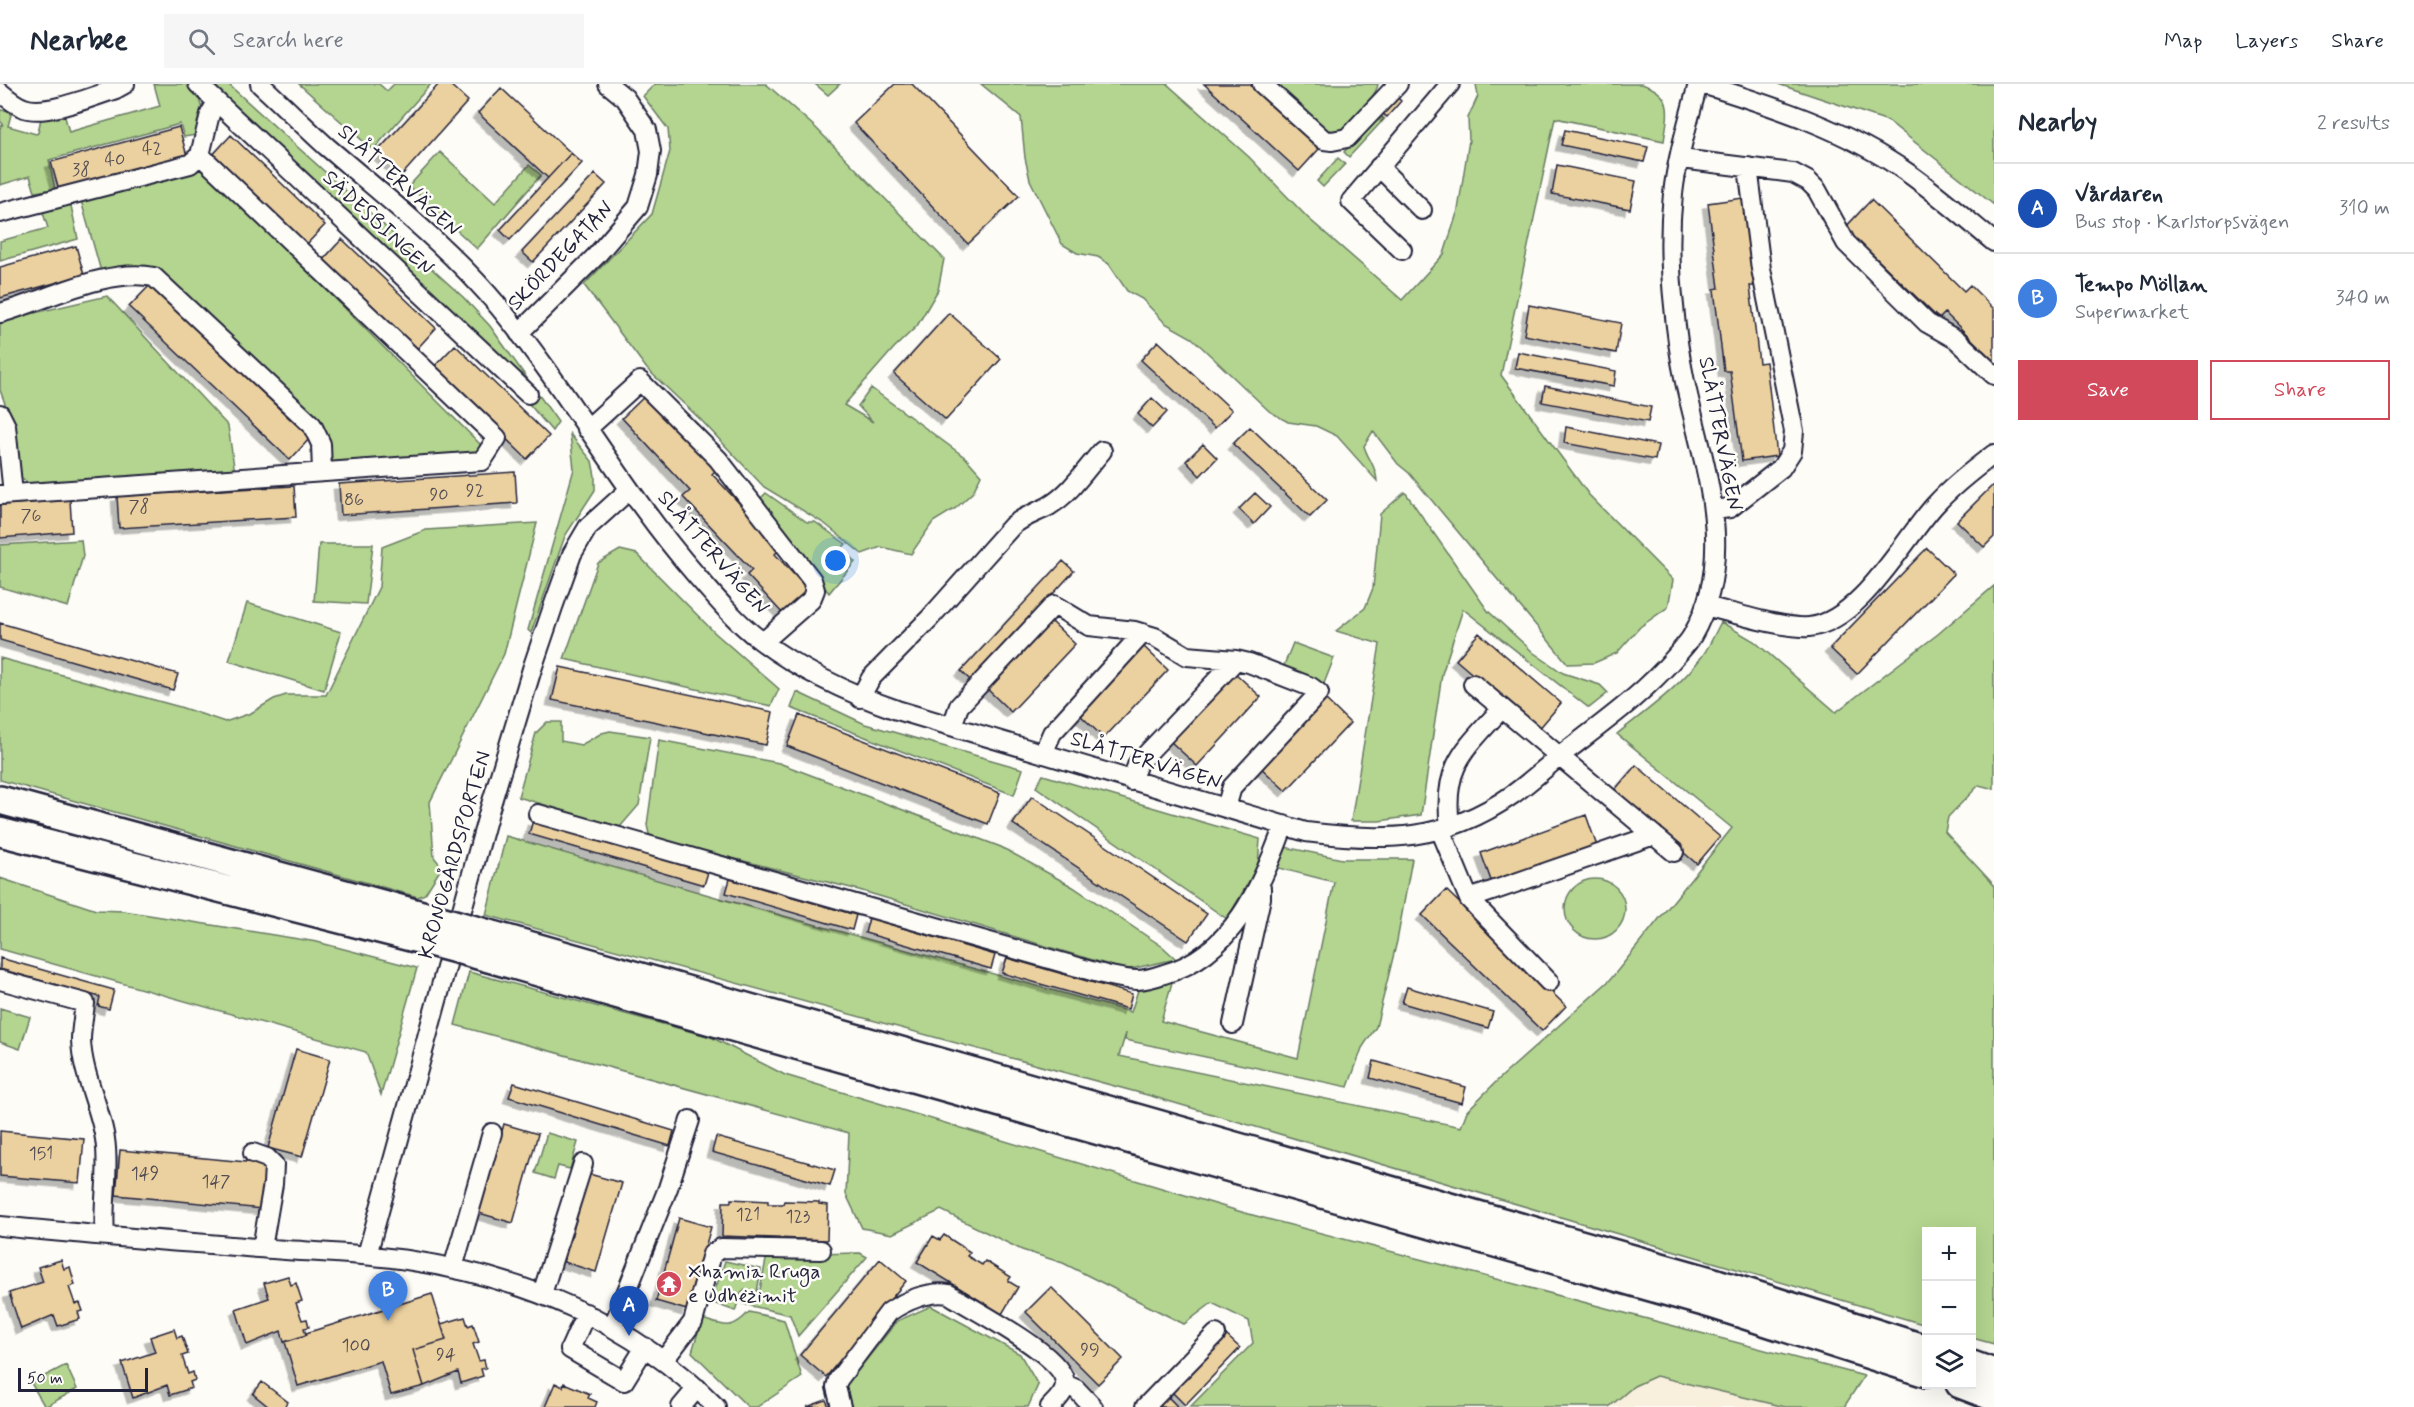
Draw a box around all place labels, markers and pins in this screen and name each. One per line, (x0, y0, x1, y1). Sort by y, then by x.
place label: Xhamia Rruga e Udhëzimit (688, 1258, 820, 1310)
temple icon: Xhamia Rruga e Udhëzimit (654, 1269, 684, 1299)
pin: B (368, 1272, 408, 1321)
pin: A (610, 1286, 648, 1336)

